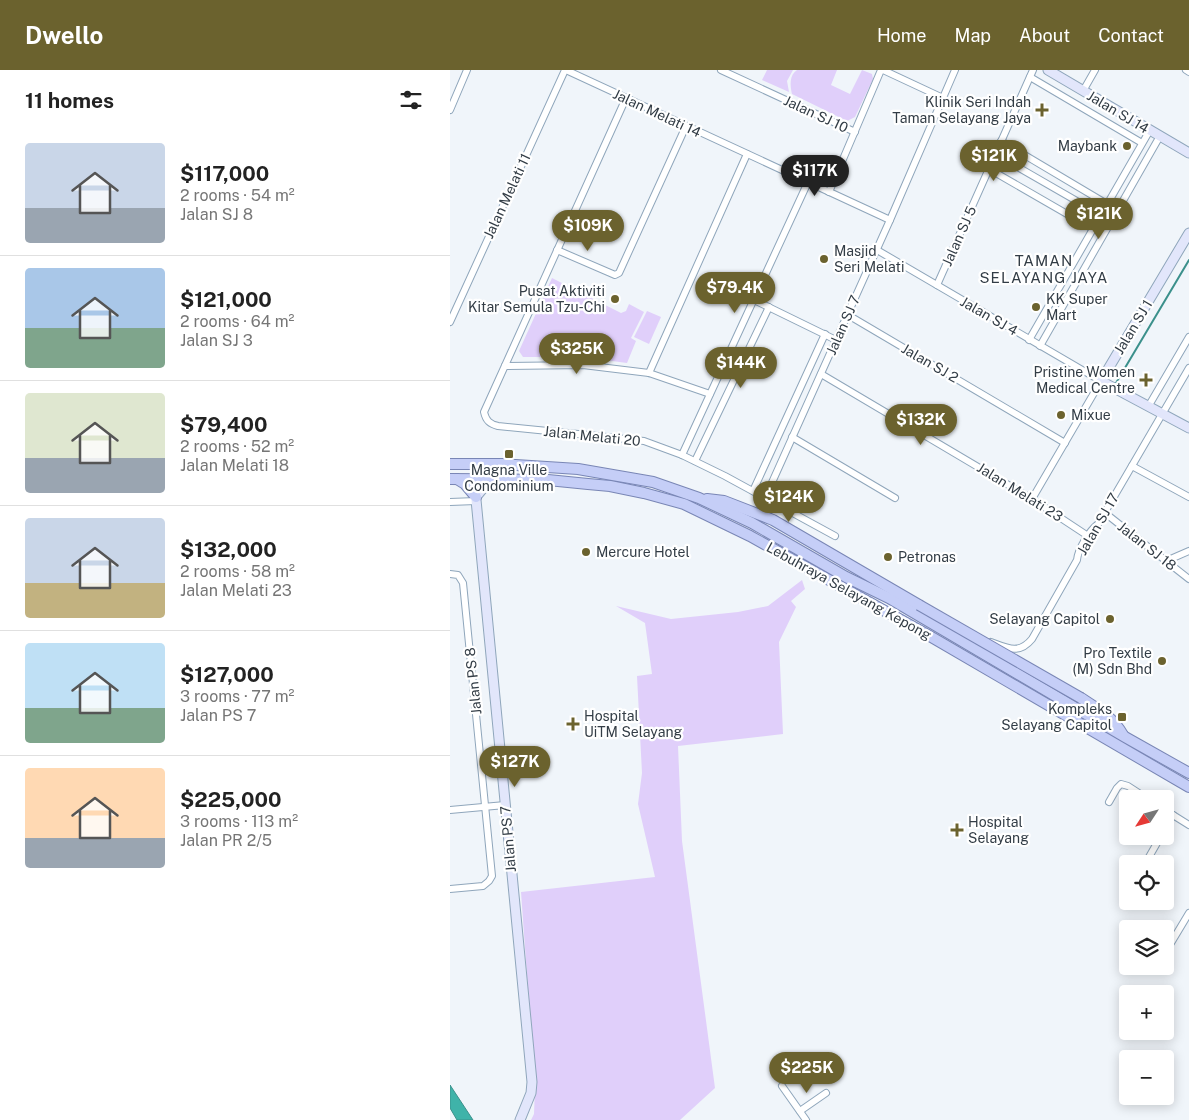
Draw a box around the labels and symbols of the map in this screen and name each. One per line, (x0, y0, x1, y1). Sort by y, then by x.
street label: Jalan Melati 14 (610, 86, 704, 140)
street label: Jalan SJ 14 (1084, 87, 1152, 137)
street label: Jalan SJ 10 (781, 92, 851, 136)
place label: Klinik Seri Indah Taman Selayang Jaya (892, 94, 1031, 126)
marker: Klinik Seri Indah Taman Selayang Jaya (1035, 103, 1049, 117)
place label: Maybank (1058, 138, 1117, 154)
pin: $121K (959, 140, 1029, 182)
marker: Maybank (1121, 140, 1133, 152)
street label: Jalan Melati 11 (480, 151, 534, 241)
pin: $117K (780, 154, 850, 197)
pin: $121K (1064, 198, 1134, 240)
street label: Jalan SJ 5 (939, 204, 979, 268)
pin: $109K (553, 210, 623, 252)
place label: Masjid Seri Melati (834, 243, 904, 275)
district label: TAMAN SELAYANG JAYA (980, 252, 1108, 286)
marker: Masjid Seri Melati (818, 253, 830, 265)
pin: $79.4K (694, 272, 776, 314)
place label: Pusat Aktiviti Kitar Semula Tzu-Chi (468, 283, 605, 315)
place label: KK Super Mart (1046, 291, 1108, 323)
marker: Pusat Aktiviti Kitar Semula Tzu-Chi (609, 293, 621, 305)
street label: Jalan SJ 7 (823, 293, 863, 357)
street label: Jalan SJ 4 (957, 293, 1021, 339)
street label: Jalan SJ 1 (1111, 297, 1155, 357)
marker: KK Super Mart (1030, 301, 1042, 313)
pin: $325K (542, 332, 612, 375)
street label: Jalan SJ 2 (899, 340, 961, 386)
pin: $144K (706, 346, 776, 389)
place label: Pristine Women Medical Centre (1033, 364, 1135, 396)
marker: Pristine Women Medical Centre (1139, 373, 1153, 387)
pin: $132K (886, 404, 956, 446)
place label: Mixue (1071, 407, 1111, 423)
marker: Mixue (1055, 409, 1067, 421)
street label: Jalan Melati 20 (543, 423, 641, 449)
marker: Magna Ville Condominium (503, 448, 515, 460)
street label: Jalan Melati 23 (974, 459, 1066, 525)
place label: Magna Ville Condominium (464, 462, 554, 494)
pin: $124K (754, 480, 824, 523)
street label: Jalan SJ 17 (1074, 490, 1122, 558)
street label: Jalan SJ 18 (1115, 518, 1179, 574)
street label: Lebuhraya Selayang Kepong (764, 539, 934, 643)
place label: Mercure Hotel (596, 544, 690, 560)
marker: Mercure Hotel (580, 546, 592, 558)
place label: Petronas (898, 549, 956, 565)
marker: Petronas (882, 551, 894, 563)
place label: Selayang Capitol (989, 611, 1100, 627)
marker: Selayang Capitol (1104, 613, 1116, 625)
place label: Pro Textile (M) Sdn Bhd (1073, 645, 1152, 677)
street label: Jalan PS 8 (462, 647, 484, 715)
marker: Pro Textile (M) Sdn Bhd (1156, 655, 1168, 667)
place label: Kompleks Selayang Capitol (1001, 701, 1112, 733)
place label: Hospital UiTM Selayang (584, 708, 683, 740)
marker: Kompleks Selayang Capitol (1116, 711, 1128, 723)
marker: Hospital UiTM Selayang (566, 717, 580, 731)
pin: $127K (480, 746, 550, 788)
north arrow (1119, 790, 1174, 845)
street label: Jalan PS 7 (497, 805, 519, 873)
place label: Hospital Selayang (968, 814, 1029, 846)
marker: Hospital Selayang (950, 823, 964, 837)
pin: $225K (772, 1052, 842, 1094)

